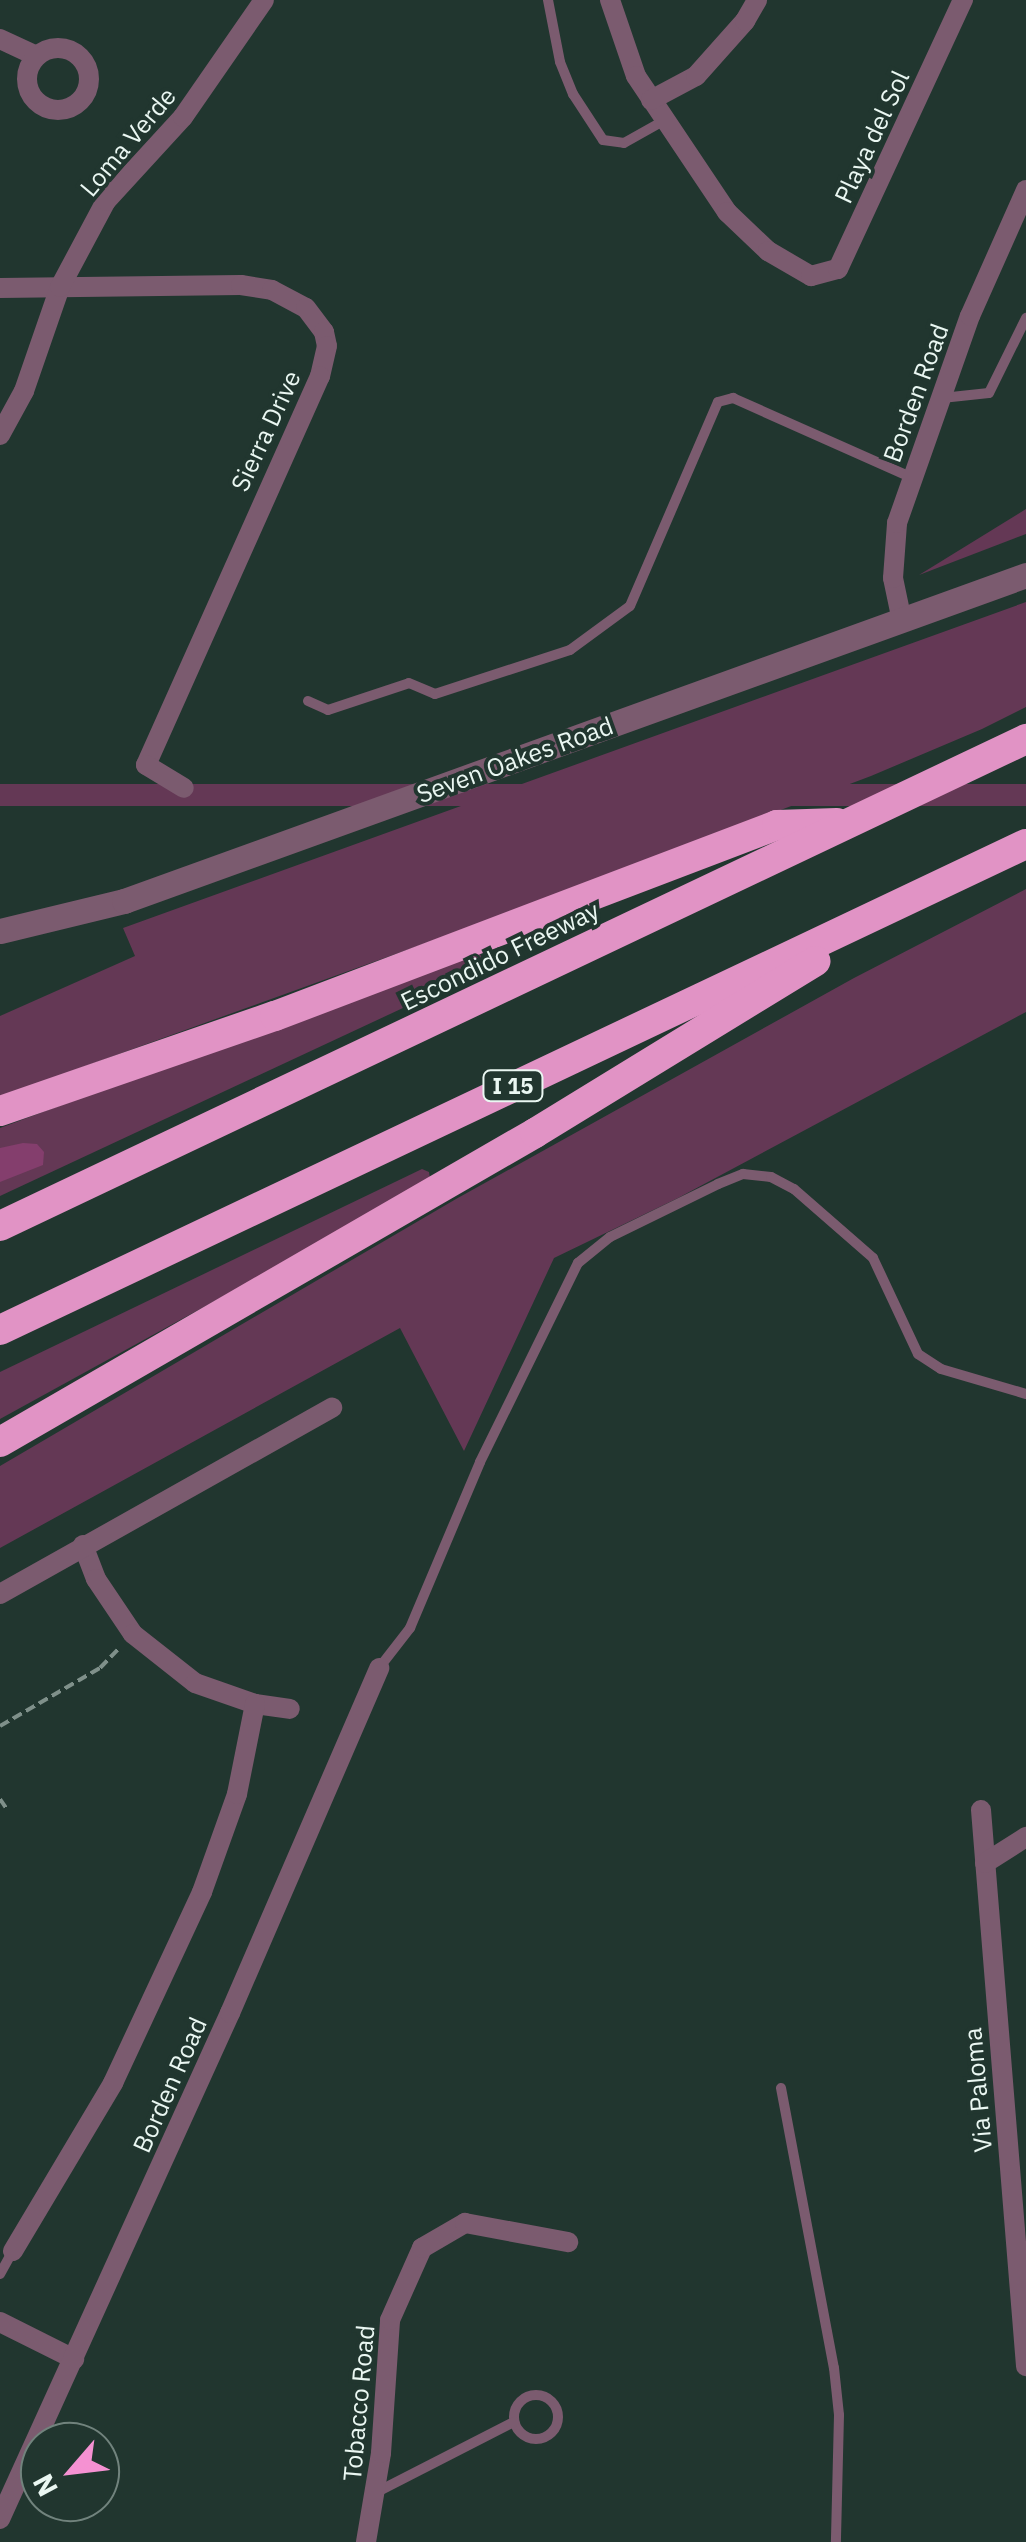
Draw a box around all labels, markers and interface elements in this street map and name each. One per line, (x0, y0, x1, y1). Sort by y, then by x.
street label: Playa del Sol (828, 66, 916, 208)
street label: Loma Verde (74, 81, 182, 203)
street label: Borden Road (877, 320, 955, 466)
street label: Sierra Drive (225, 366, 307, 496)
street label: Seven Oakes Road (413, 710, 617, 810)
street label: Escondido Freeway (396, 895, 604, 1017)
road number: I 15 (480, 1069, 546, 1103)
street label: Borden Road (127, 2013, 213, 2157)
street label: Via Paloma (958, 2026, 998, 2154)
street label: Tobacco Road (337, 2324, 381, 2482)
north arrow (20, 2422, 120, 2522)
text: N (24, 2468, 66, 2503)

